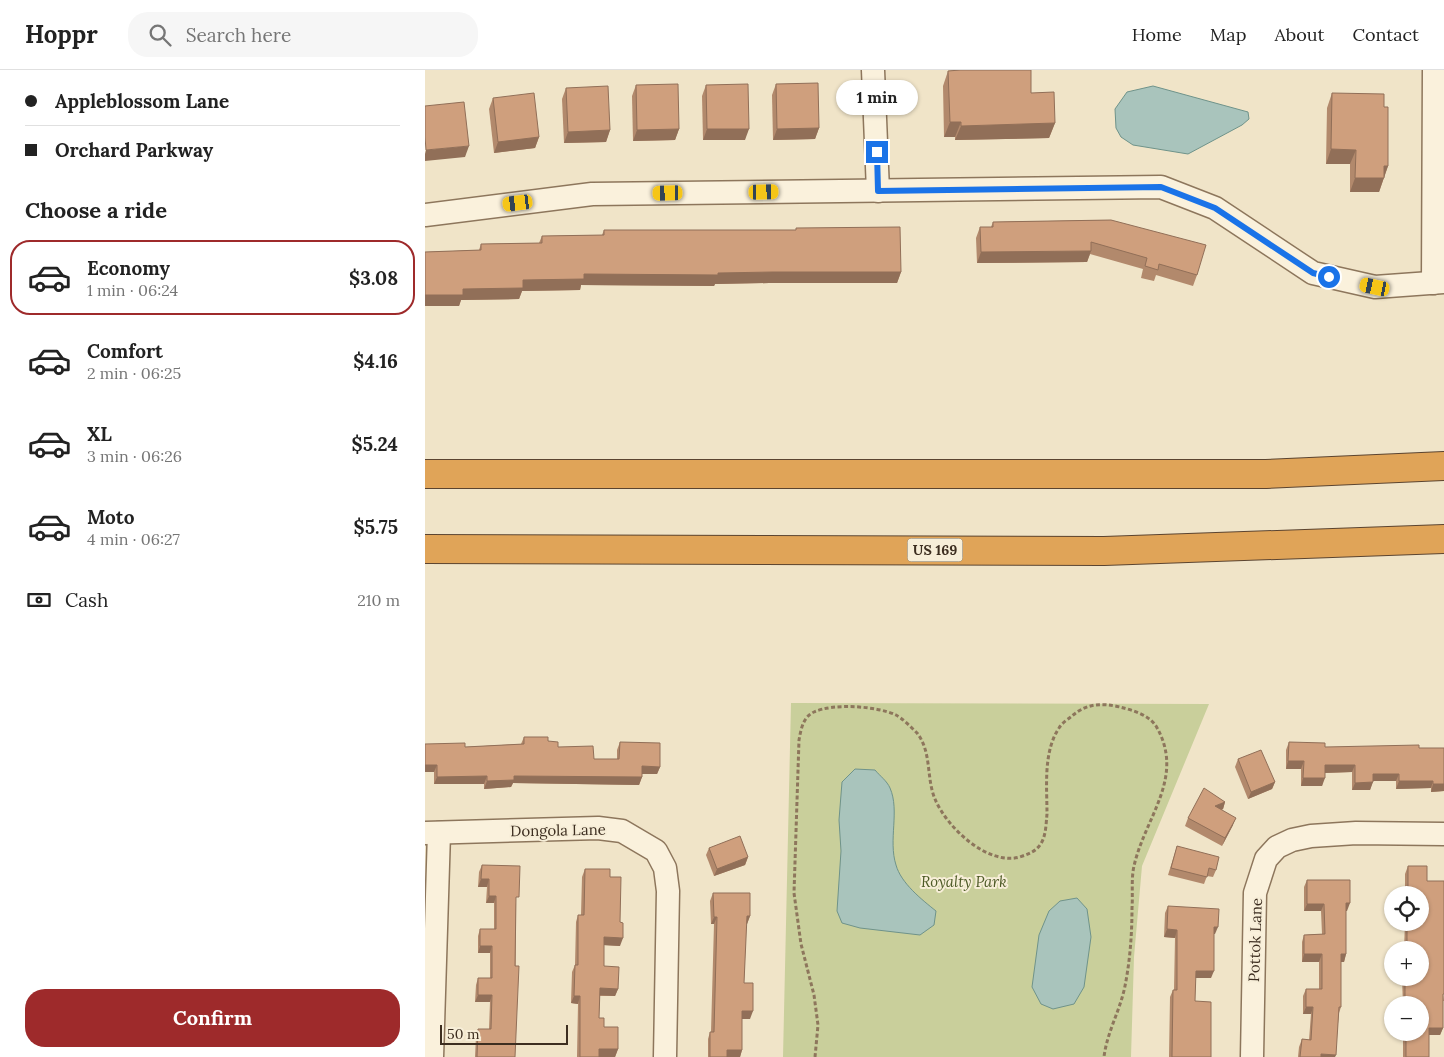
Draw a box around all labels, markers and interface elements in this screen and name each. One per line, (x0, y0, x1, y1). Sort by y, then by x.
search box (128, 12, 478, 57)
text: Hoppr (25, 19, 98, 50)
icon: search (146, 21, 174, 49)
text: Search here (186, 23, 291, 47)
text: Home (1132, 23, 1182, 46)
text: Map (1210, 23, 1246, 46)
text: About (1274, 23, 1324, 46)
text: Contact (1352, 23, 1419, 46)
callout: 1 min (836, 79, 918, 114)
text: 1 min (857, 87, 897, 107)
text: Appleblossom Lane (55, 89, 229, 113)
text: Orchard Parkway (55, 138, 213, 162)
route end (866, 141, 888, 163)
car (748, 184, 779, 200)
car (652, 185, 683, 201)
car (502, 194, 533, 212)
text: Choose a ride (25, 196, 167, 224)
icon: car (27, 255, 72, 300)
text: Economy (87, 256, 170, 280)
text: $3.08 (349, 266, 398, 290)
route start (1318, 266, 1340, 288)
car (1358, 277, 1391, 297)
text: 1 min · 06:24 (87, 280, 178, 300)
icon: car (27, 338, 72, 383)
text: Comfort (87, 339, 163, 363)
text: $4.16 (353, 349, 398, 373)
text: 2 min · 06:25 (87, 363, 181, 383)
icon: car (27, 421, 72, 466)
text: XL (87, 422, 112, 446)
text: $5.24 (352, 432, 398, 456)
text: 3 min · 06:26 (87, 446, 182, 466)
icon: car (27, 504, 72, 549)
text: Moto (87, 505, 134, 529)
text: $5.75 (354, 515, 398, 539)
text: 4 min · 06:27 (87, 529, 180, 549)
road number: US 169 (907, 538, 963, 562)
icon: cash (25, 586, 53, 614)
text: Cash (65, 588, 108, 612)
text: 210 m (357, 590, 400, 610)
street label: Dongola Lane (510, 820, 606, 840)
park label: Royalty Park (921, 872, 1007, 891)
map controls (1384, 886, 1429, 1041)
button: locate (1384, 886, 1429, 931)
street label: Pottok Lane (1244, 898, 1266, 982)
button: + (1384, 941, 1429, 986)
button: Confirm (25, 989, 400, 1047)
button: − (1384, 996, 1429, 1041)
scale bar (440, 1022, 567, 1045)
text: 50 m (447, 1025, 480, 1043)

